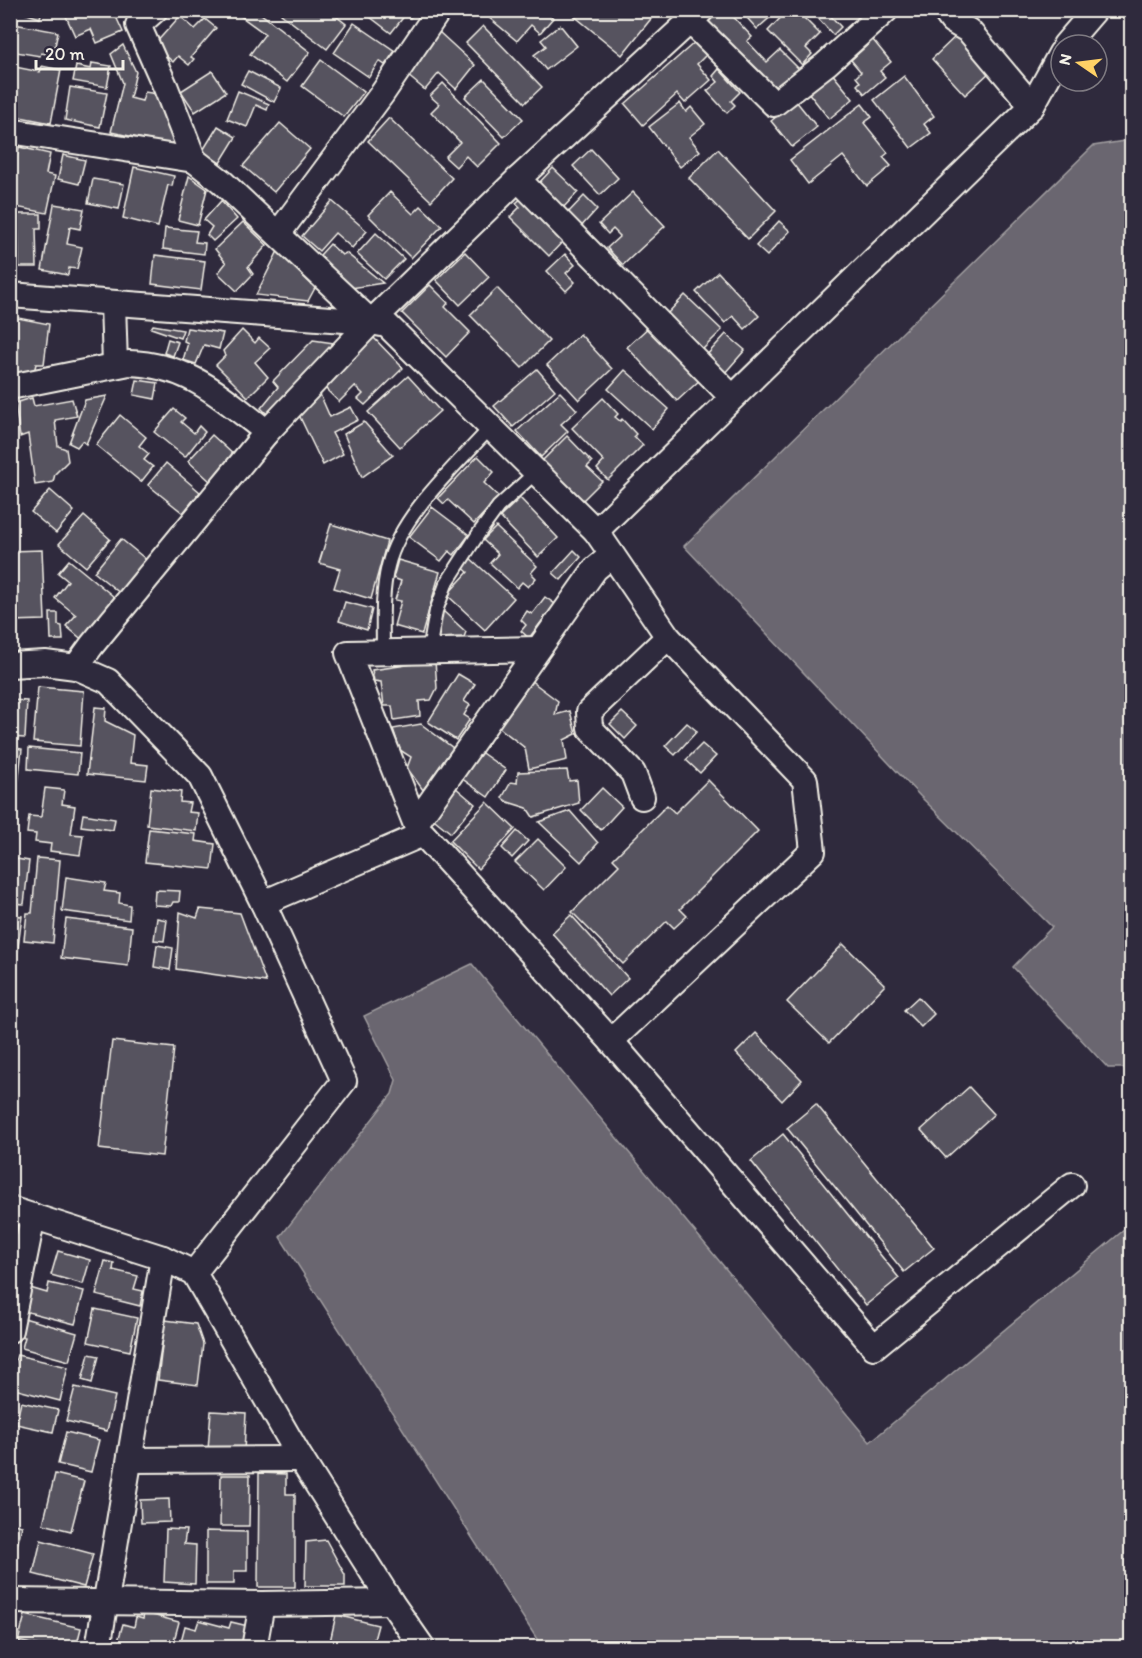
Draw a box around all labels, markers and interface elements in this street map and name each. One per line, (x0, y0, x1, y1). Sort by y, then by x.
scale bar (36, 33, 123, 71)
north arrow (1049, 33, 1109, 93)
text: 20 m (45, 43, 85, 65)
text: N (1054, 52, 1075, 67)

